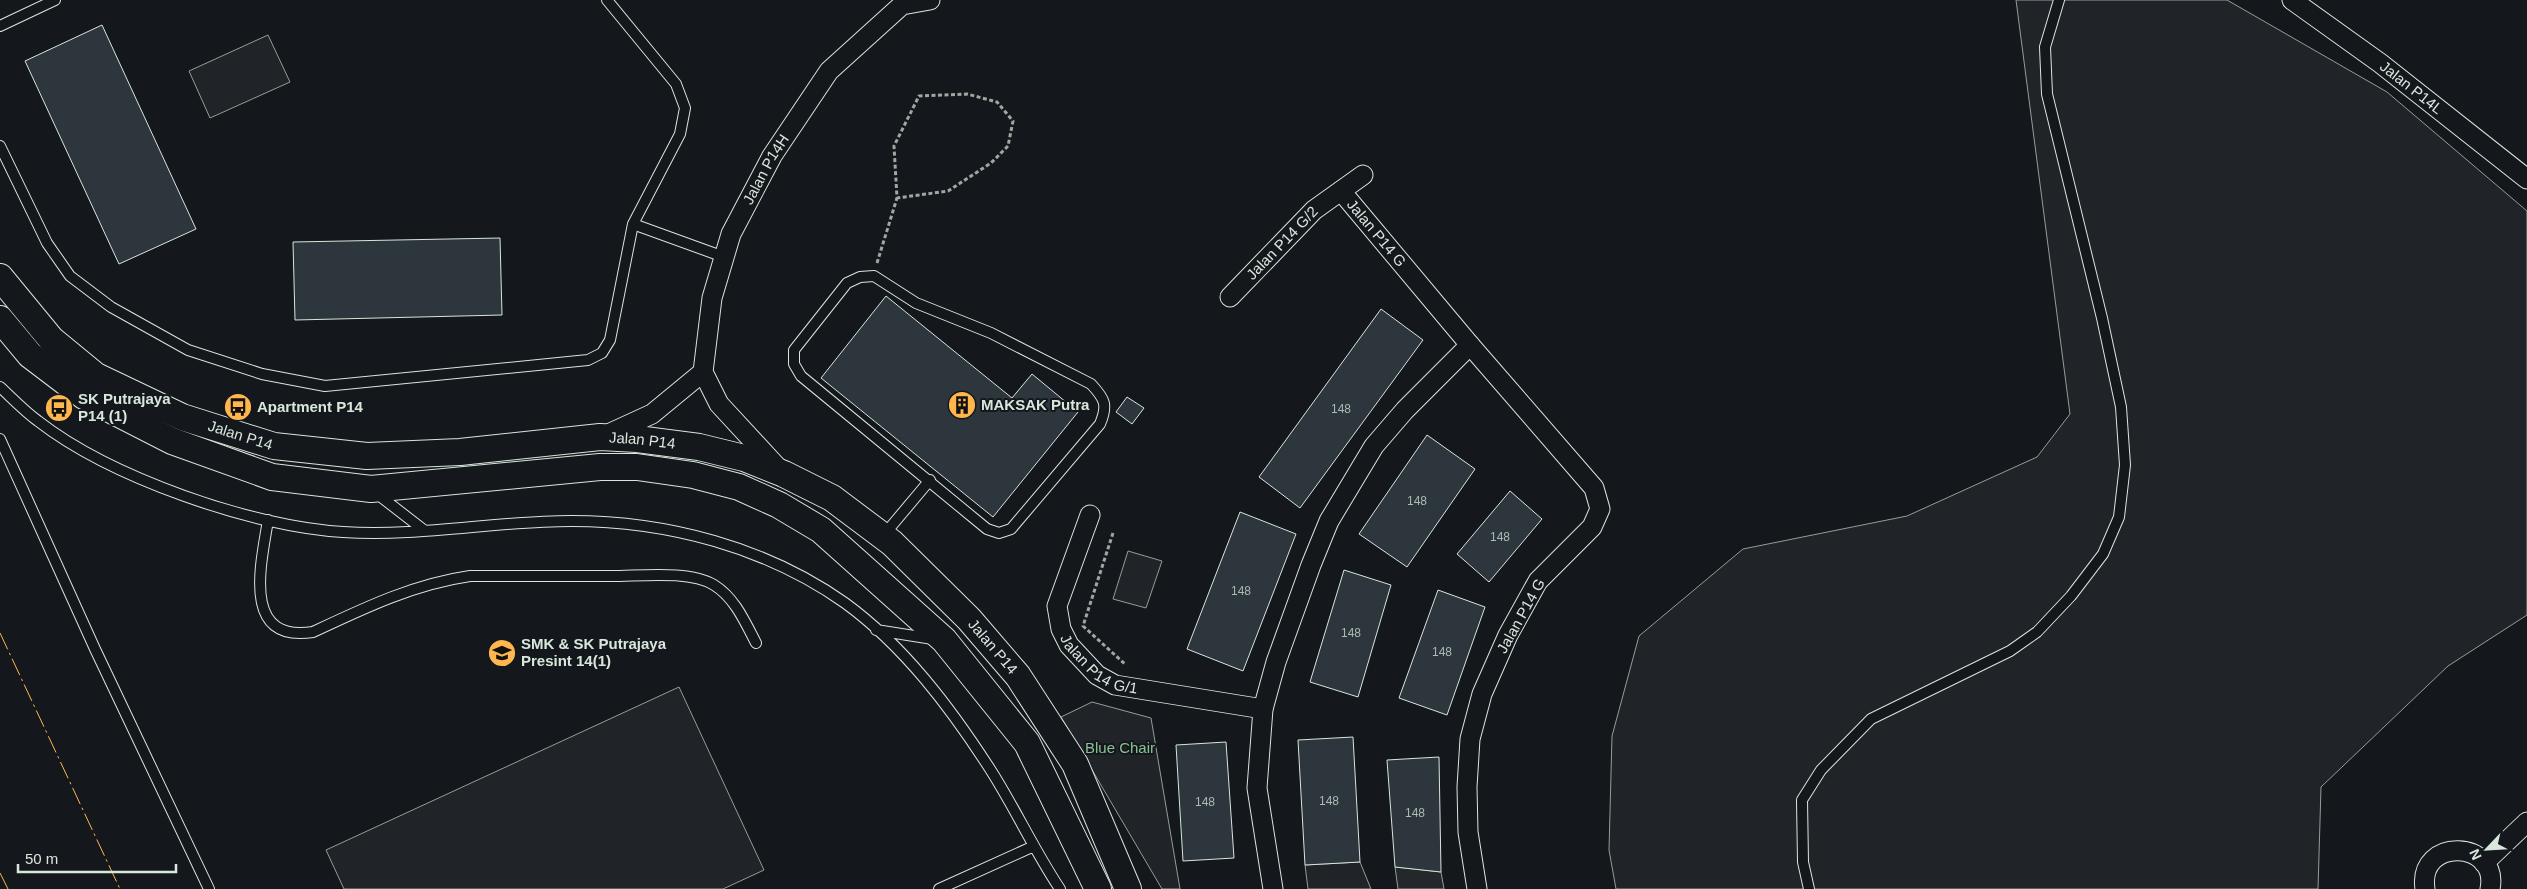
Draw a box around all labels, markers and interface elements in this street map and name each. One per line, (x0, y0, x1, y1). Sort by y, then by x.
street label: Jalan P14L (2377, 57, 2446, 117)
street label: Jalan P14H (739, 131, 792, 207)
street label: Jalan P14 G (1344, 196, 1410, 270)
street label: Jalan P14 G/2 (1243, 203, 1321, 283)
place label: SK Putrajaya P14 (1) (78, 390, 171, 424)
building icon: MAKSAK Putra (947, 390, 977, 420)
bus stop icon: Apartment P14 (223, 392, 253, 422)
bus stop icon: SK Putrajaya P14 (1) (44, 393, 74, 423)
place label: MAKSAK Putra (981, 396, 1090, 413)
place label: Apartment P14 (257, 398, 364, 415)
house number: 148 (1331, 402, 1351, 416)
street label: Jalan P14 (206, 417, 275, 453)
street label: Jalan P14 (608, 428, 676, 452)
house number: 148 (1407, 494, 1427, 508)
house number: 148 (1490, 530, 1510, 544)
street label: Jalan P14 G (1493, 576, 1548, 656)
house number: 148 (1231, 584, 1251, 598)
street label: Jalan P14 (965, 615, 1021, 677)
house number: 148 (1341, 626, 1361, 640)
street label: Jalan P14 G/1 (1057, 632, 1139, 697)
place label: SMK & SK Putrajaya Presint 14(1) (521, 635, 667, 669)
school or university icon: SMK & SK Putrajaya Presint 14(1) (487, 638, 517, 668)
house number: 148 (1432, 645, 1452, 659)
park label: Blue Chair (1085, 739, 1155, 756)
house number: 148 (1319, 794, 1339, 808)
house number: 148 (1195, 795, 1215, 809)
house number: 148 (1405, 806, 1425, 820)
north arrow (2462, 824, 2512, 874)
scale bar (18, 842, 175, 874)
text: N (2466, 847, 2485, 862)
text: 50 m (25, 850, 58, 867)

